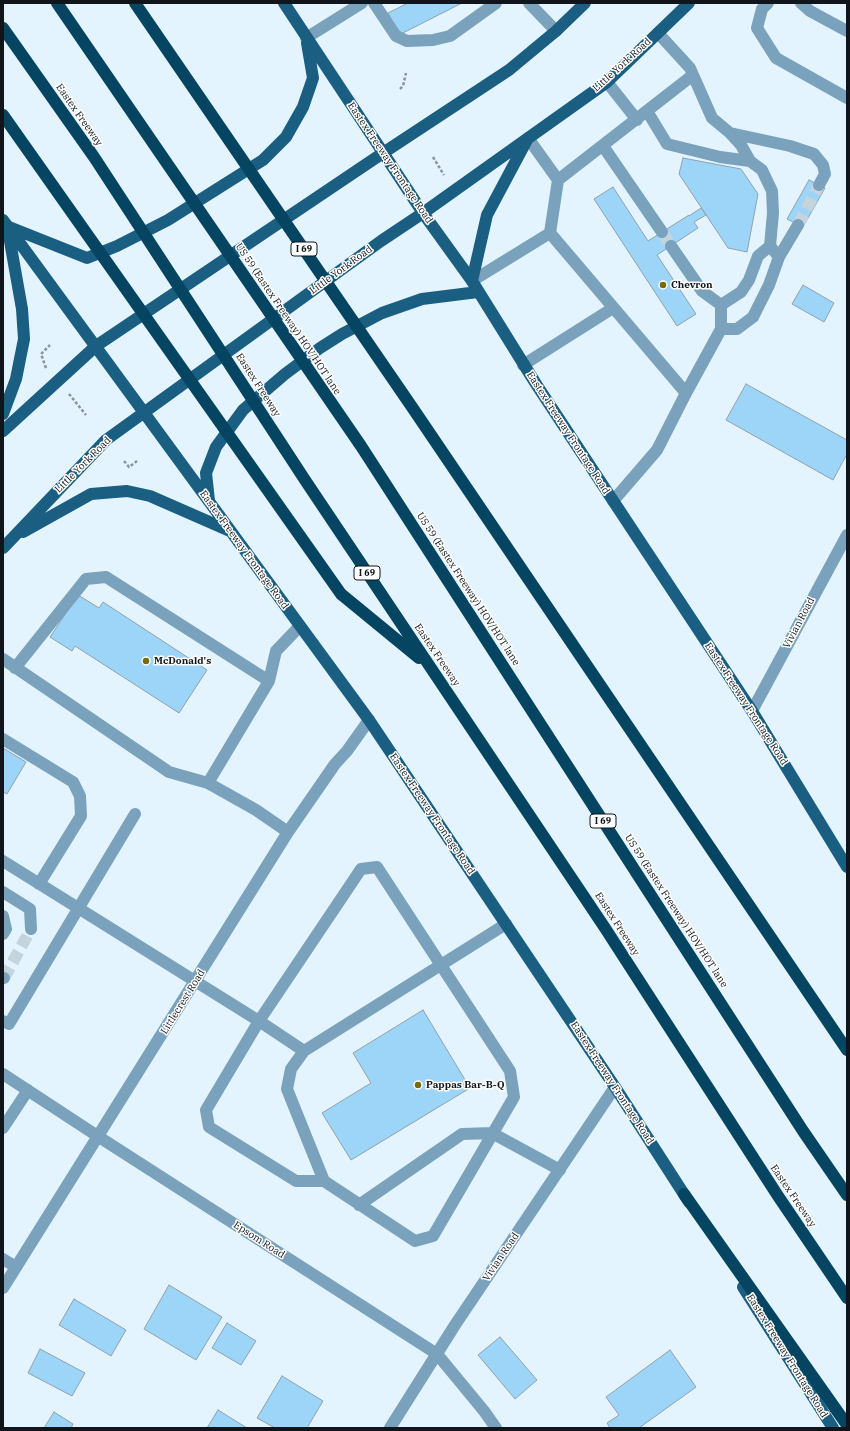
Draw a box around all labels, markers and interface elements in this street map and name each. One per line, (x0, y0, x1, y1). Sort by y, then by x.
street label: Little York Road (590, 36, 654, 94)
street label: Eastex Freeway (53, 82, 105, 148)
street label: Eastex Freeway Frontage Road (345, 100, 435, 226)
street label: US 59 (Eastex Freeway) HOV/HOT lane (233, 241, 343, 397)
road number: I 69 (291, 242, 317, 256)
street label: Little York Road (307, 243, 375, 297)
place label: Chevron (671, 279, 713, 291)
marker: Chevron (658, 280, 668, 290)
street label: Eastex Freeway (233, 351, 283, 419)
street label: Eastex Freeway Frontage Road (524, 370, 612, 496)
street label: Little York Road (52, 434, 114, 496)
street label: Eastex Freeway Frontage Road (197, 488, 291, 612)
street label: US 59 (Eastex Freeway) HOV/HOT lane (414, 510, 522, 668)
road number: I 69 (354, 566, 380, 580)
street label: Vivian Road (781, 595, 817, 651)
street label: Eastex Freeway (412, 621, 462, 689)
street label: Eastex Freeway Frontage Road (702, 641, 790, 767)
place label: McDonald's (154, 655, 211, 667)
marker: McDonald's (141, 656, 151, 666)
street label: Eastex Freeway Frontage Road (387, 751, 477, 877)
road number: I 69 (590, 814, 616, 828)
street label: US 59 (Eastex Freeway) HOV/HOT lane (622, 832, 730, 990)
street label: Eastex Freeway (592, 890, 642, 958)
street label: Littlecrest Road (158, 967, 208, 1037)
street label: Eastex Freeway Frontage Road (568, 1020, 656, 1146)
place label: Pappas Bar-B-Q (426, 1079, 505, 1091)
marker: Pappas Bar-B-Q (413, 1080, 423, 1090)
street label: Eastex Freeway (768, 1162, 818, 1230)
street label: Epsom Road (231, 1219, 287, 1261)
street label: Vivian Road (480, 1230, 522, 1284)
street label: Eastex Freeway Frontage Road (744, 1292, 830, 1420)

